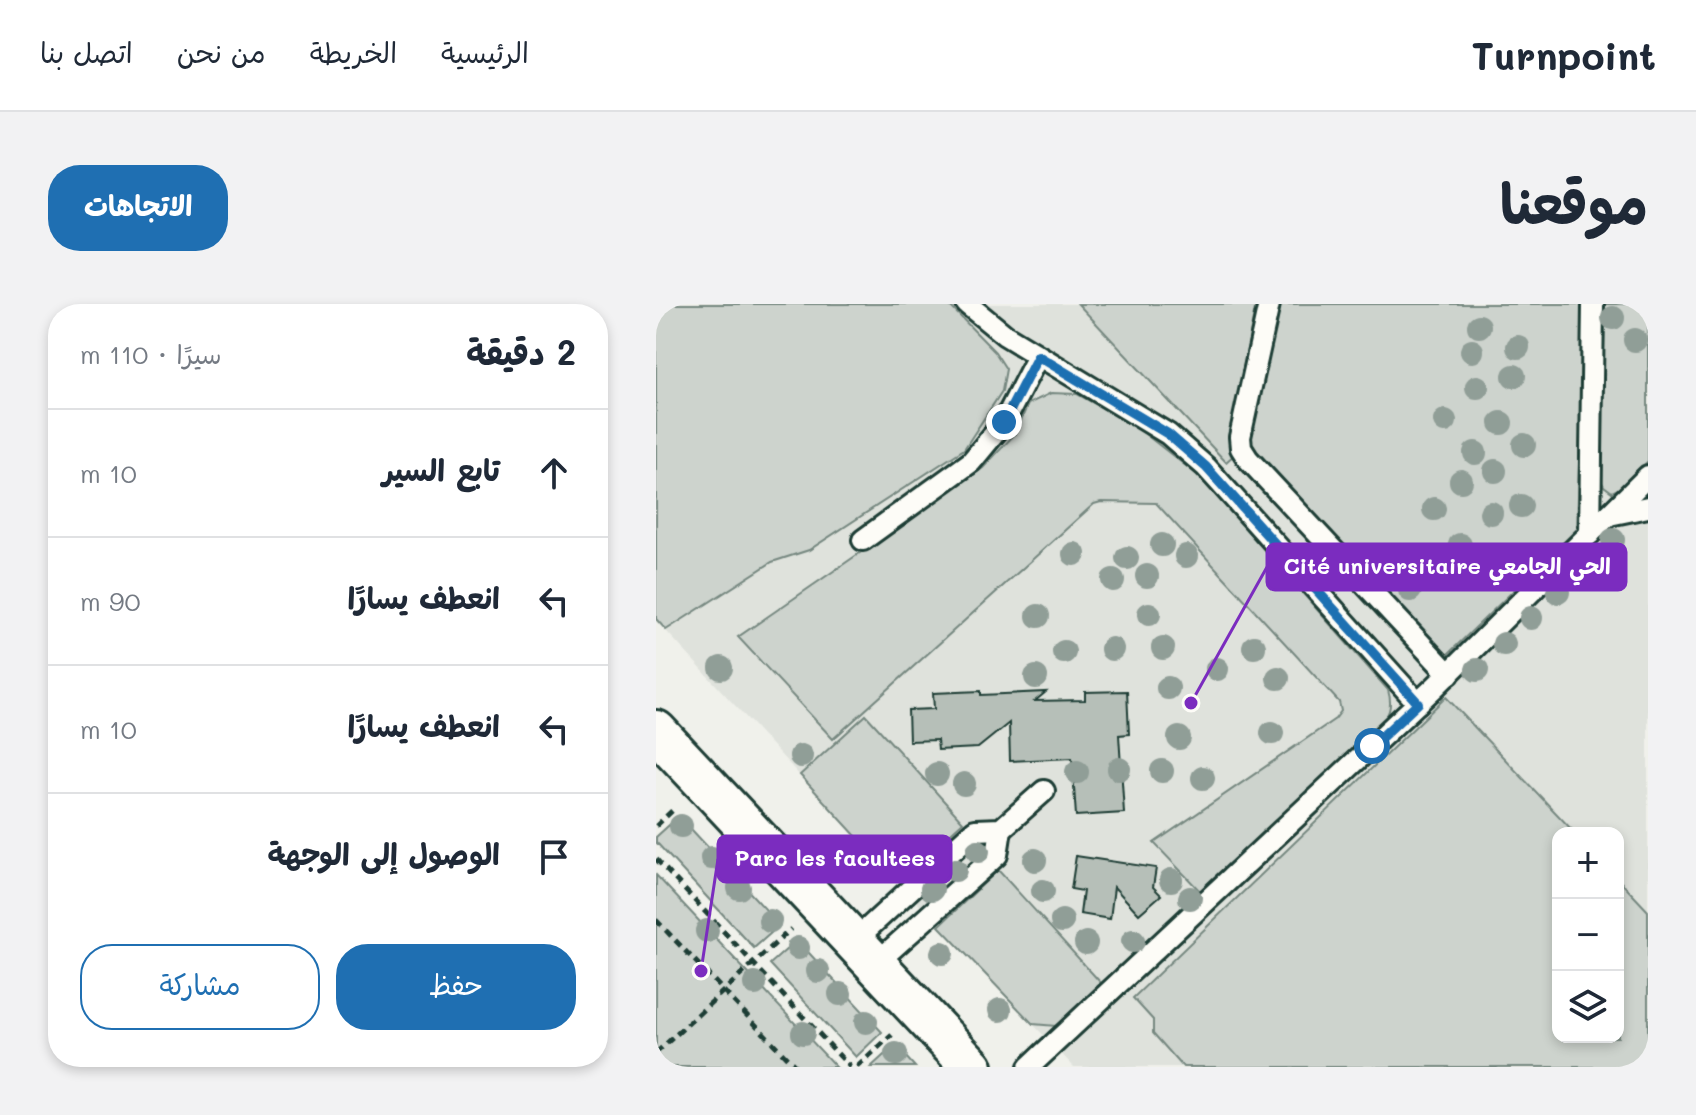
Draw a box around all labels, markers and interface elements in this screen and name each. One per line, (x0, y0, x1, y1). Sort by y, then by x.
text: Turnpoint (1472, 30, 1656, 80)
text: اتصل بنا (40, 34, 133, 70)
text: من نحن (177, 34, 266, 70)
text: الخريطة (310, 34, 397, 70)
text: الرئيسية (441, 34, 529, 70)
button: الاتجاهات (48, 165, 228, 251)
text: موقعنا (1500, 165, 1648, 238)
text: 2 دقيقة (466, 329, 576, 374)
text: سيرًا · 110 m (80, 337, 222, 371)
route end (986, 404, 1022, 440)
text: تابع السير (382, 449, 500, 489)
icon: ahead (532, 451, 576, 495)
text: 10 m (80, 456, 137, 490)
callout: Cité universitaire الحي الجامعي (1267, 544, 1626, 590)
text: Cité universitaire الحي الجامعي (1283, 551, 1611, 586)
text: انعطف يسارًا (347, 577, 500, 617)
icon: left (532, 579, 576, 623)
text: 90 m (80, 584, 140, 618)
text: انعطف يسارًا (347, 705, 500, 745)
icon: left (532, 707, 576, 751)
text: 10 m (80, 712, 137, 746)
route start (1354, 728, 1390, 764)
map controls (1552, 827, 1624, 1043)
button: + (1552, 827, 1624, 899)
text: الوصول إلى الوجهة (267, 833, 500, 873)
icon: arrive (532, 835, 576, 879)
callout: Parc les facultees (718, 836, 951, 882)
text: Parc les facultees (735, 843, 935, 872)
button: − (1552, 899, 1624, 971)
button: مشاركة (80, 944, 320, 1030)
button: حفظ (336, 944, 576, 1030)
button: layers (1552, 971, 1624, 1043)

